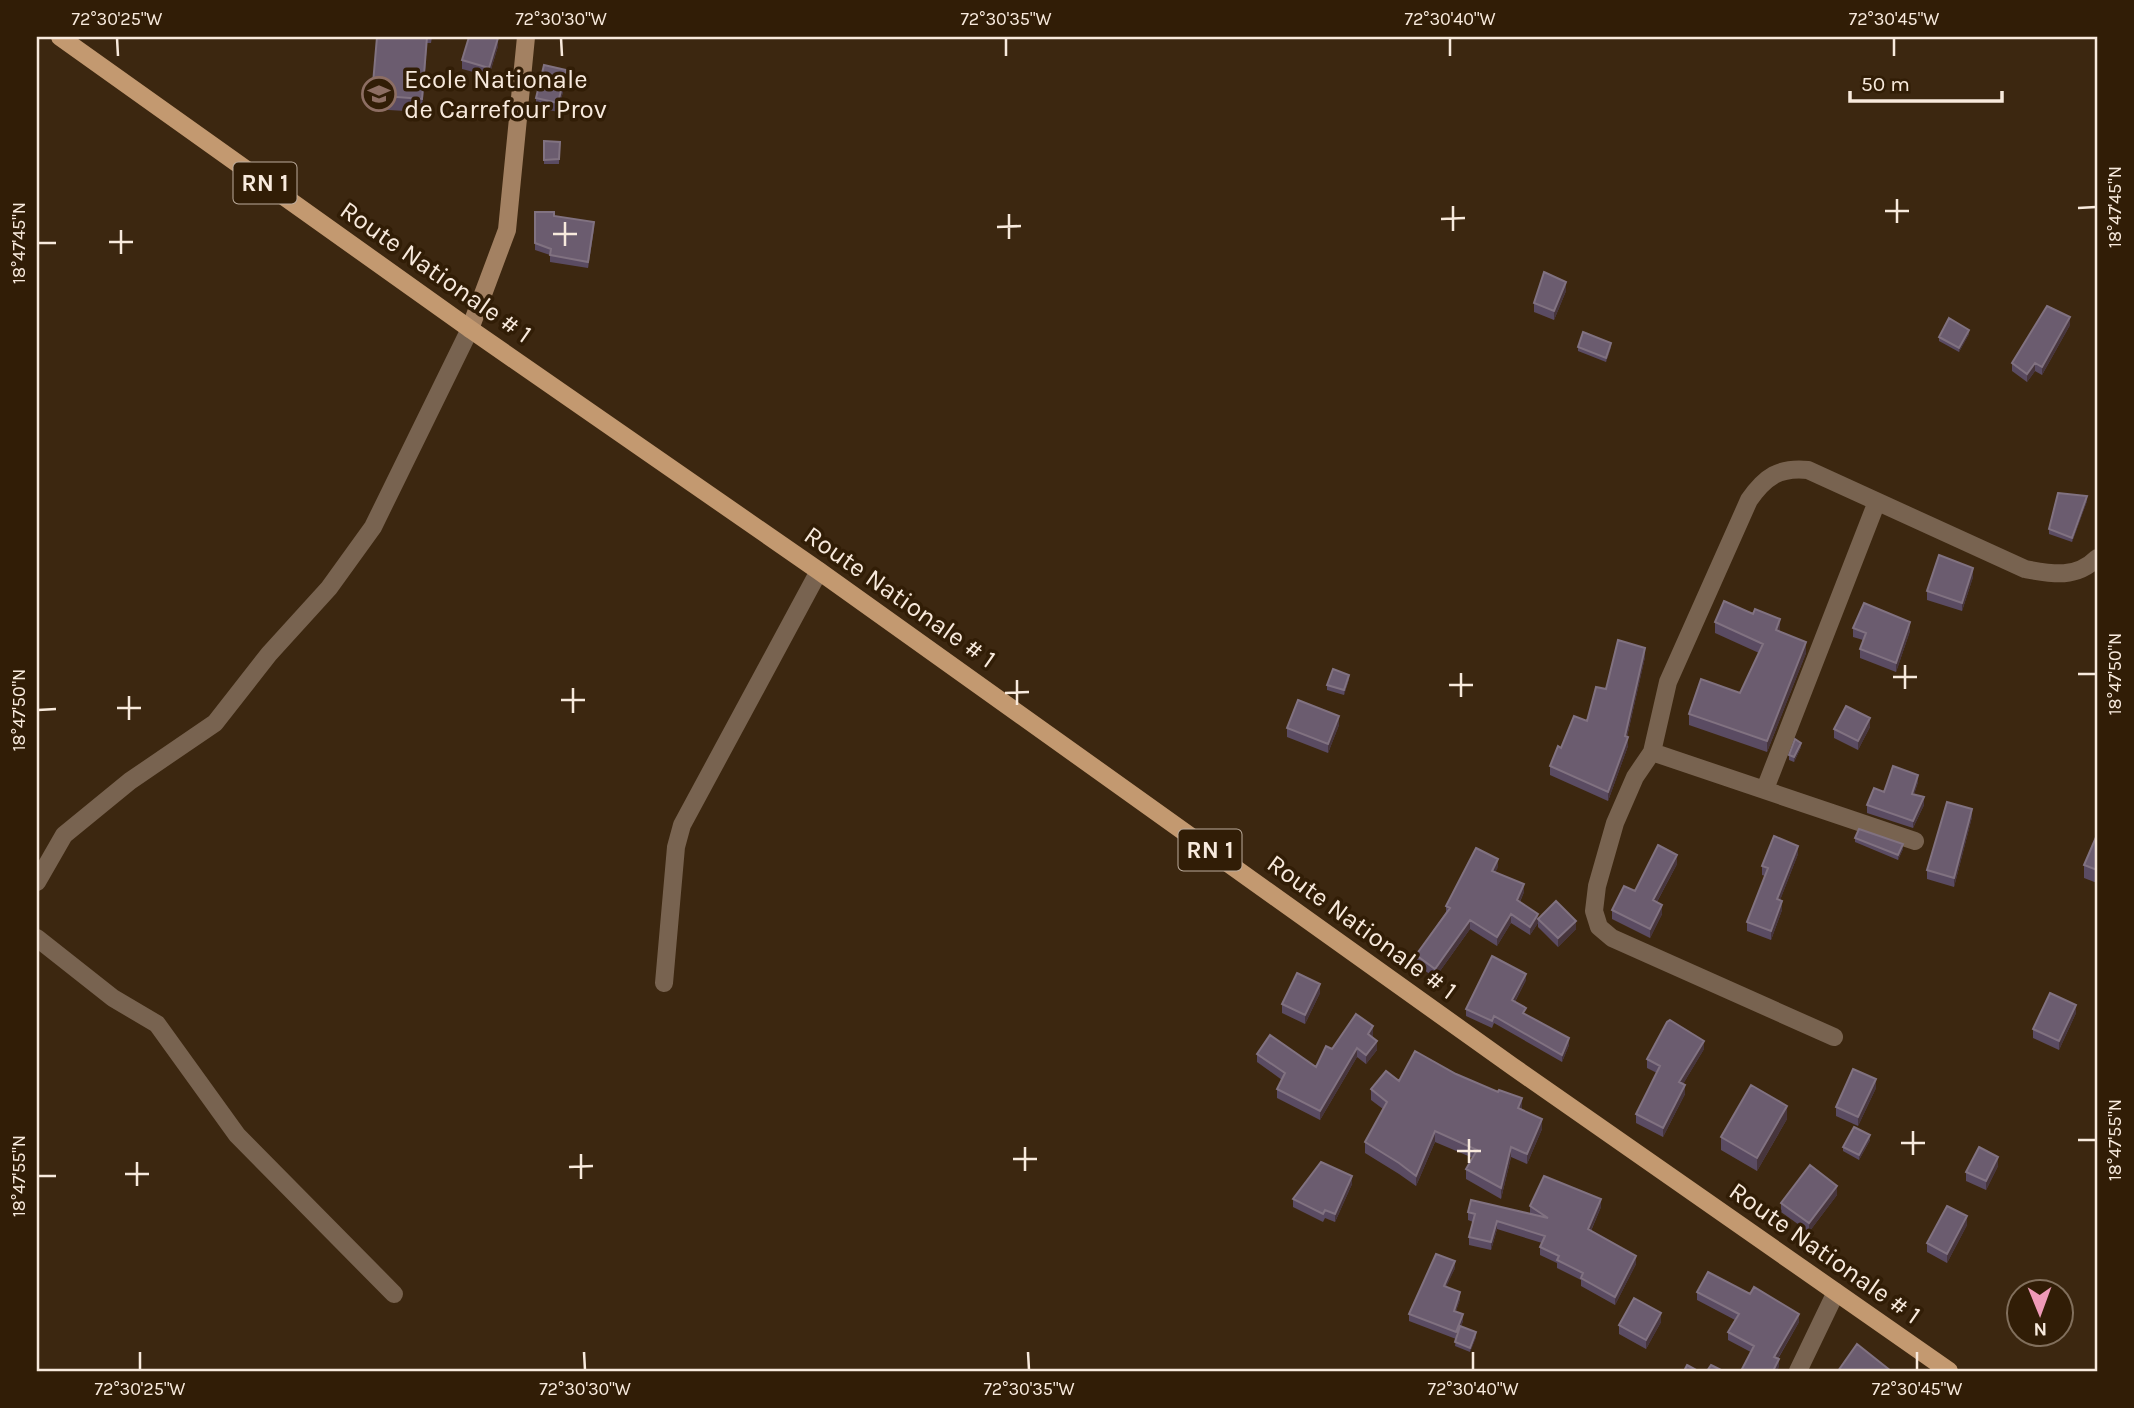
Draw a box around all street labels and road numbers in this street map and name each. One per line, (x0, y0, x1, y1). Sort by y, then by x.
road number: RN 1 (233, 162, 296, 204)
street label: Route Nationale # 1 (334, 194, 538, 350)
street label: Route Nationale # 1 (798, 519, 1002, 675)
road number: RN 1 (1178, 830, 1242, 870)
street label: Route Nationale # 1 (1261, 848, 1463, 1006)
street label: Route Nationale # 1 (1723, 1175, 1927, 1331)

